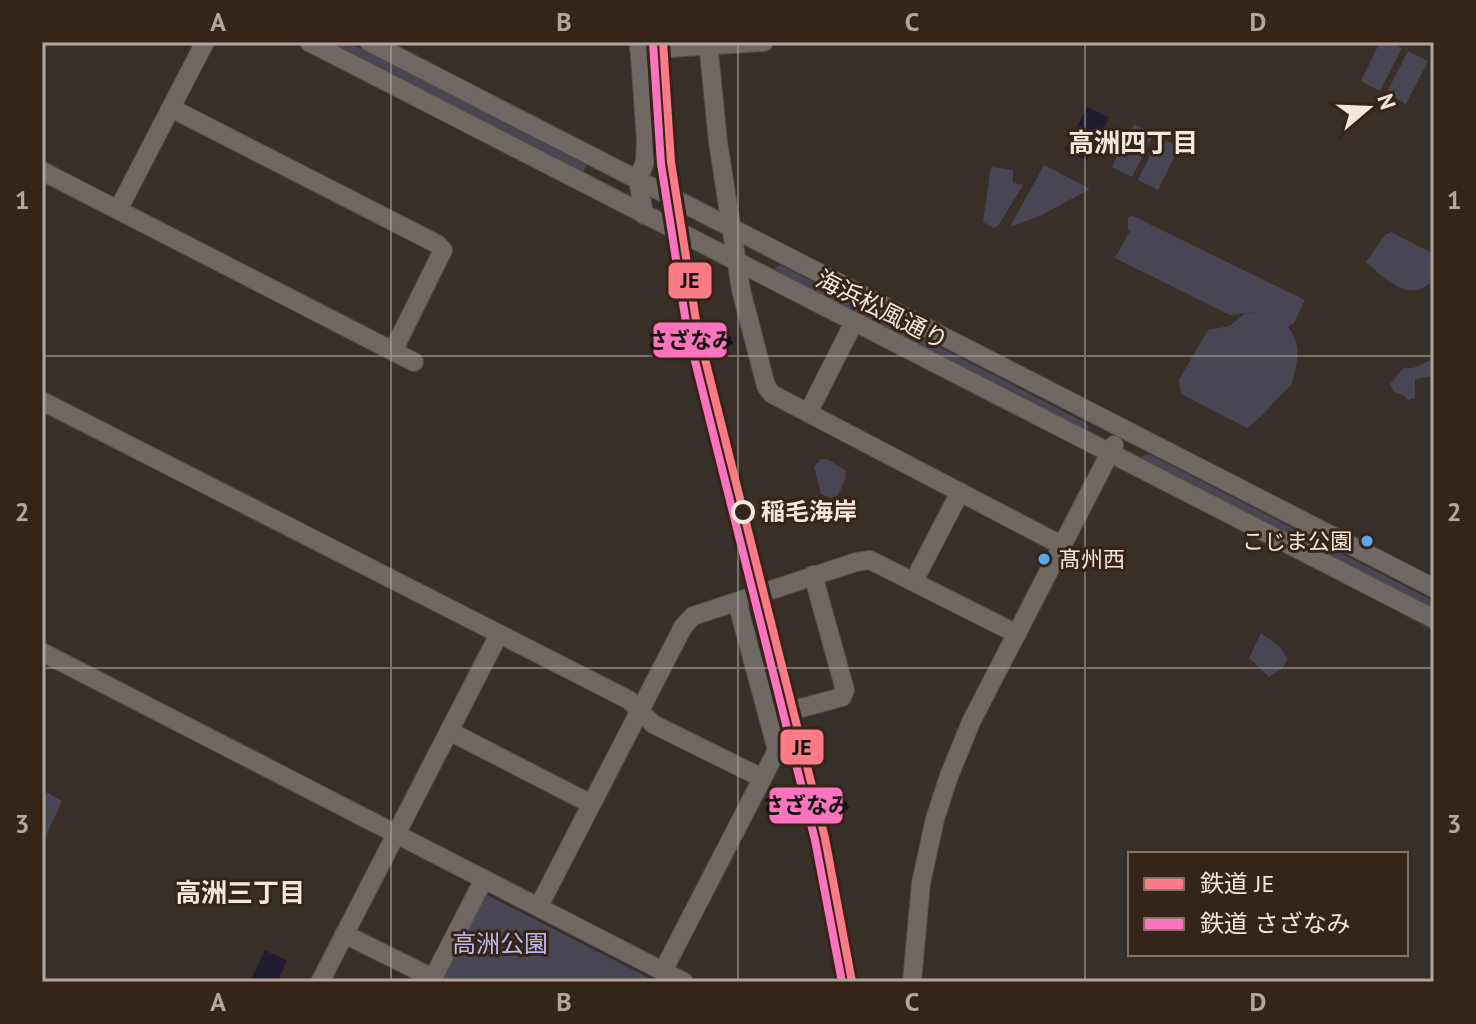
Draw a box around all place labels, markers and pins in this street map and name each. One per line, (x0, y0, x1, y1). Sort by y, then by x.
place label: 稲毛海岸 (761, 496, 857, 527)
marker: 稲毛海岸 (732, 501, 754, 523)
place label: こじま公園 (1242, 527, 1352, 555)
marker: こじま公園 (1359, 533, 1375, 549)
place label: 髙州西 (1059, 545, 1125, 573)
marker: 髙州西 (1036, 551, 1052, 567)

